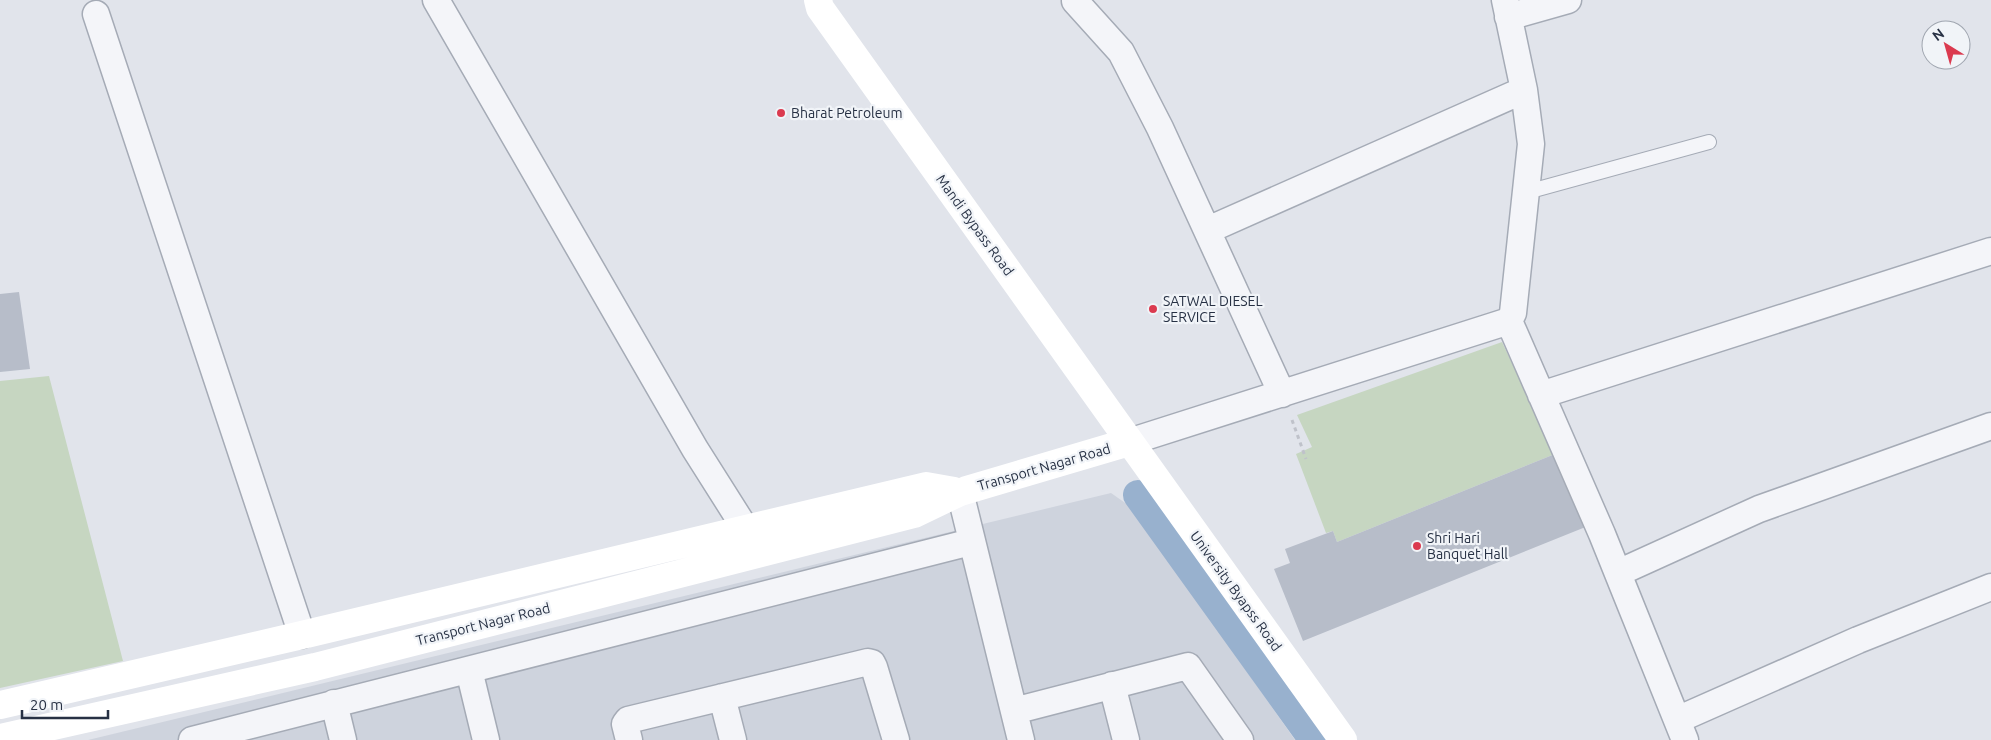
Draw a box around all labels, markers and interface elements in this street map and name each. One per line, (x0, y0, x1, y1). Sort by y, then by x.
north arrow (1921, 20, 1971, 70)
text: N (1929, 25, 1947, 44)
place label: Bharat Petroleum (791, 105, 903, 121)
marker: Bharat Petroleum (775, 107, 787, 119)
street label: Mandi Bypass Road (933, 171, 1017, 279)
place label: SATWAL DIESEL SERVICE (1163, 293, 1263, 325)
marker: SATWAL DIESEL SERVICE (1147, 303, 1159, 315)
street label: Transport Nagar Road (976, 440, 1112, 494)
street label: University Byapss Road (1187, 528, 1285, 654)
place label: Shri Hari Banquet Hall (1427, 530, 1508, 562)
marker: Shri Hari Banquet Hall (1411, 540, 1423, 552)
street label: Transport Nagar Road (414, 600, 552, 648)
scale bar (22, 688, 109, 720)
text: 20 m (30, 696, 63, 713)

